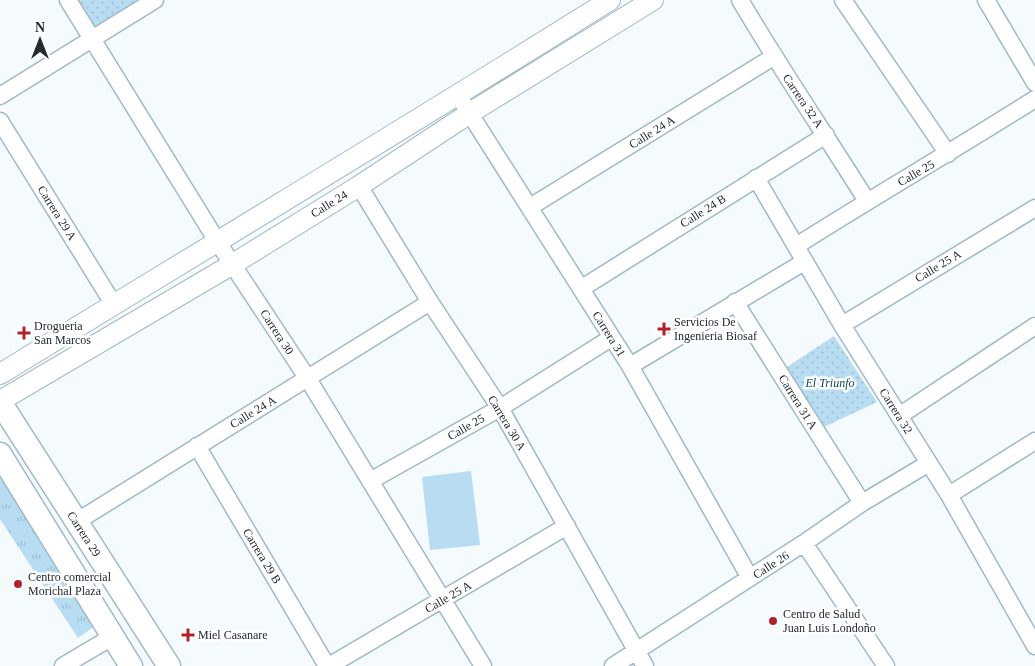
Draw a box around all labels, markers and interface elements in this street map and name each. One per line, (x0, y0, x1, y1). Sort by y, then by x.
north arrow (15, 15, 65, 65)
text: N (35, 20, 45, 35)
street label: Carrera 32 A (780, 71, 826, 131)
street label: Calle 24 A (627, 112, 678, 152)
street label: Calle 25 (895, 157, 937, 189)
street label: Carrera 29 A (35, 183, 80, 243)
street label: Calle 24 (308, 187, 350, 221)
street label: Calle 24 B (678, 191, 728, 231)
street label: Calle 25 A (912, 247, 964, 285)
street label: Carrera 30 (257, 307, 297, 357)
street label: Carrera 31 (590, 309, 628, 359)
place label: Servicios De Ingenieria Biosaf (674, 315, 757, 343)
place label: Drogueria San Marcos (34, 319, 91, 347)
marker: Servicios De Ingenieria Biosaf (658, 323, 670, 335)
marker: Drogueria San Marcos (18, 327, 30, 339)
street label: Carrera 31 A (776, 372, 821, 432)
park label: El Triunfo (804, 376, 855, 390)
street label: Carrera 32 (877, 386, 915, 436)
street label: Calle 24 A (227, 393, 279, 431)
street label: Carrera 30 A (485, 393, 529, 453)
street label: Calle 25 (445, 411, 487, 443)
street label: Carrera 29 (64, 509, 104, 559)
street label: Carrera 29 B (240, 526, 284, 586)
street label: Calle 26 (750, 548, 792, 582)
place label: Centro comercial Morichal Plaza (28, 570, 112, 598)
marker: Centro comercial Morichal Plaza (12, 578, 24, 590)
street label: Calle 25 A (422, 578, 474, 616)
place label: Centro de Salud Juan Luis Londoño (783, 607, 876, 635)
marker: Centro de Salud Juan Luis Londoño (767, 615, 779, 627)
place label: Miel Casanare (198, 628, 268, 642)
marker: Miel Casanare (182, 629, 194, 641)

